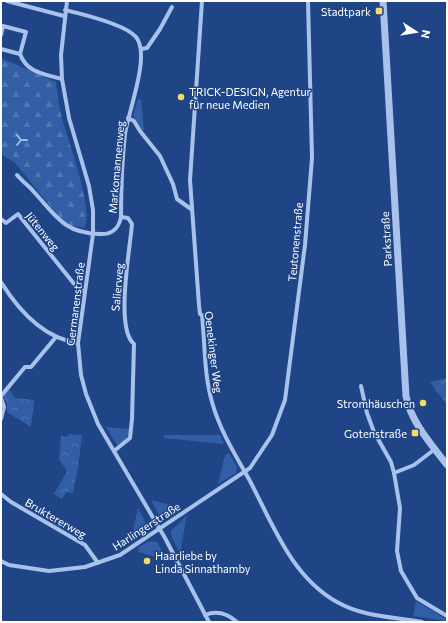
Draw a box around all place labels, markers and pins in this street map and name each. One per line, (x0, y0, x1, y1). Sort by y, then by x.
place label: Stadtpark (321, 5, 371, 18)
marker: Stadtpark (374, 6, 384, 16)
place label: TRICK-DESIGN, Agentur für neue Medien (189, 85, 312, 111)
marker: TRICK-DESIGN, Agentur für neue Medien (176, 92, 186, 102)
place label: Stromhäuschen (337, 397, 415, 410)
marker: Stromhäuschen (418, 398, 428, 408)
place label: Gotenstraße (344, 427, 407, 440)
marker: Gotenstraße (410, 428, 420, 438)
place label: Haarliebe by Linda Sinnathamby (155, 549, 251, 575)
marker: Haarliebe by Linda Sinnathamby (142, 556, 152, 566)

